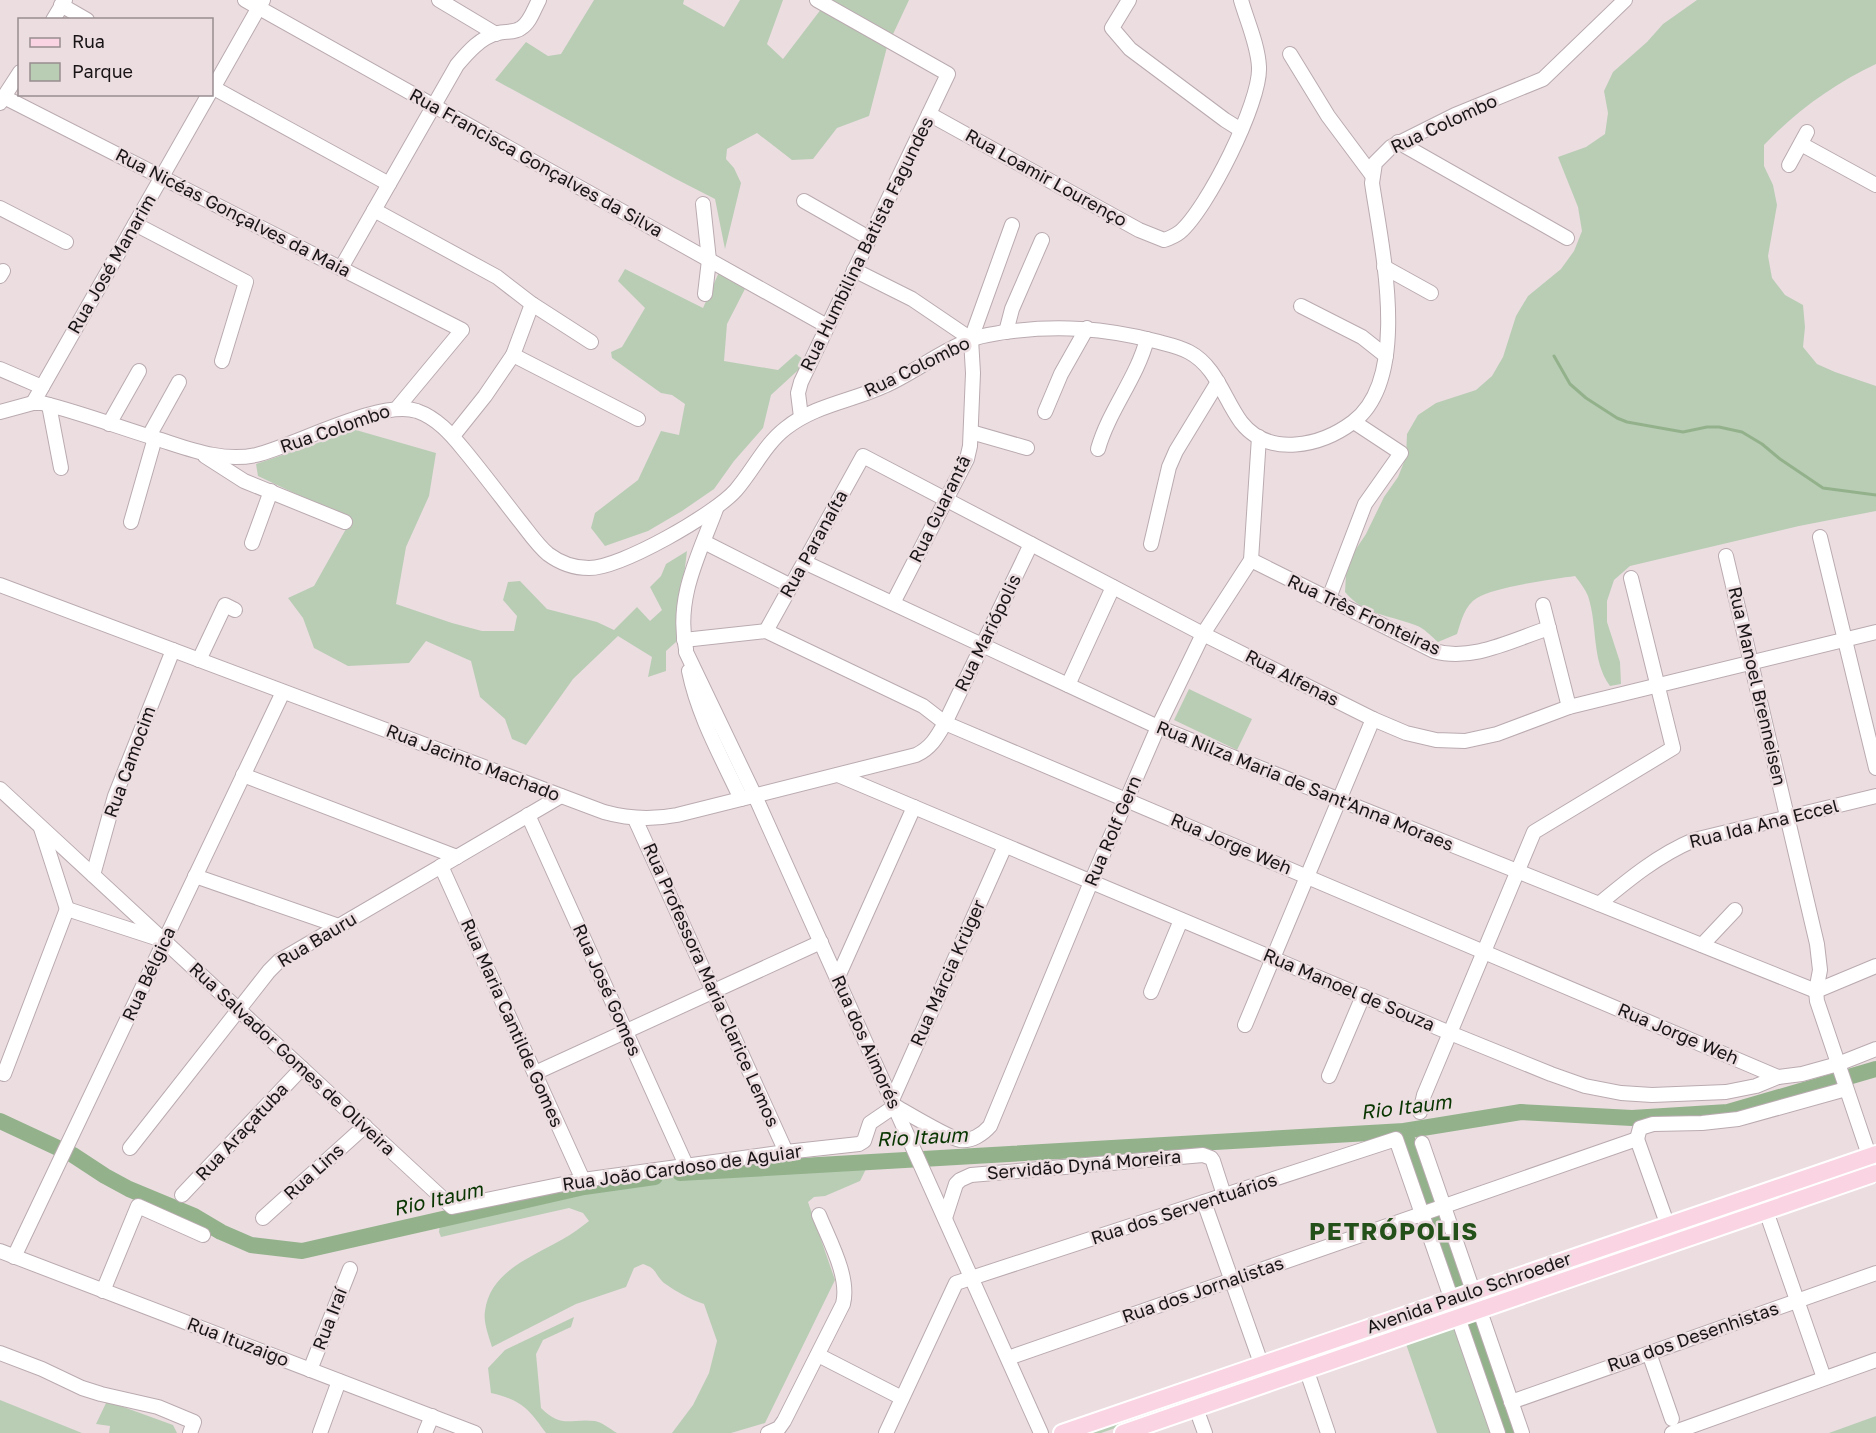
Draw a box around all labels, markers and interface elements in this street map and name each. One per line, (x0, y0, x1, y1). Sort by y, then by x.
legend (18, 18, 213, 96)
text: Rua (72, 30, 105, 52)
text: Parque (72, 60, 133, 82)
street label: Rua Francisca Gonçalves da Silva (406, 83, 667, 241)
street label: Rua Colombo (1387, 89, 1500, 157)
street label: Rua Humbilina Batista Fagundes (795, 113, 937, 374)
street label: Rua Loamir Lourenço (962, 124, 1131, 231)
street label: Rua Nicéas Gonçalves da Maia (112, 143, 355, 281)
street label: Rua José Manarim (62, 190, 160, 337)
street label: Rua Colombo (860, 331, 973, 401)
street label: Rua Colombo (277, 399, 392, 457)
street label: Rua Guarantã (904, 451, 975, 566)
street label: Rua Paranaíta (774, 486, 852, 601)
street label: Rua Três Fronteiras (1284, 569, 1445, 659)
street label: Rua Mariópolis (949, 570, 1025, 695)
street label: Rua Manoel Brenneisen (1724, 584, 1792, 787)
street label: Rua Alfenas (1242, 644, 1343, 710)
street label: Rua Camocim (99, 703, 159, 820)
street label: Rua Nilza Maria de Sant'Anna Moraes (1154, 715, 1457, 855)
street label: Rua Jacinto Machado (383, 719, 563, 805)
street label: Rua Rolf Gern (1079, 772, 1145, 889)
street label: Rua Ida Ana Eccel (1687, 794, 1841, 852)
street label: Rua Jorge Weh (1168, 808, 1295, 878)
street label: Rua Professora Maria Clarice Lemos (639, 839, 785, 1130)
street label: Rua Márcia Krüger (905, 896, 989, 1049)
street label: Rua Bauru (273, 907, 360, 971)
street label: Rua Maria Cantilde Gomes (457, 915, 569, 1130)
street label: Rua José Gomes (569, 920, 647, 1059)
street label: Rua Bélgica (117, 923, 179, 1024)
street label: Rua Manoel de Souza (1260, 943, 1438, 1035)
street label: Rua Salvador Gomes de Oliveira (185, 957, 400, 1160)
street label: Rua dos Aimorés (828, 971, 906, 1112)
street label: Rua Jorge Weh (1615, 998, 1742, 1068)
street label: Rua Araçatuba (190, 1078, 292, 1185)
water label: Rio Itaum (1359, 1088, 1454, 1123)
water label: Rio Itaum (876, 1122, 969, 1150)
street label: Rua Lins (279, 1139, 348, 1204)
street label: Rua João Cardoso de Aguiar (561, 1139, 803, 1195)
street label: Servidão Dyná Moreira (986, 1145, 1182, 1183)
street label: Rua dos Serventuários (1088, 1168, 1280, 1249)
water label: Rio Itaum (391, 1176, 486, 1220)
district label: PETRÓPOLIS (1309, 1216, 1479, 1245)
street label: Avenida Paulo Schroeder (1363, 1247, 1574, 1338)
street label: Rua dos Jornalistas (1119, 1251, 1286, 1327)
street label: Rua Iraí (307, 1283, 351, 1353)
street label: Rua dos Desenhistas (1604, 1296, 1781, 1376)
street label: Rua Ituzaigo (184, 1312, 292, 1371)

